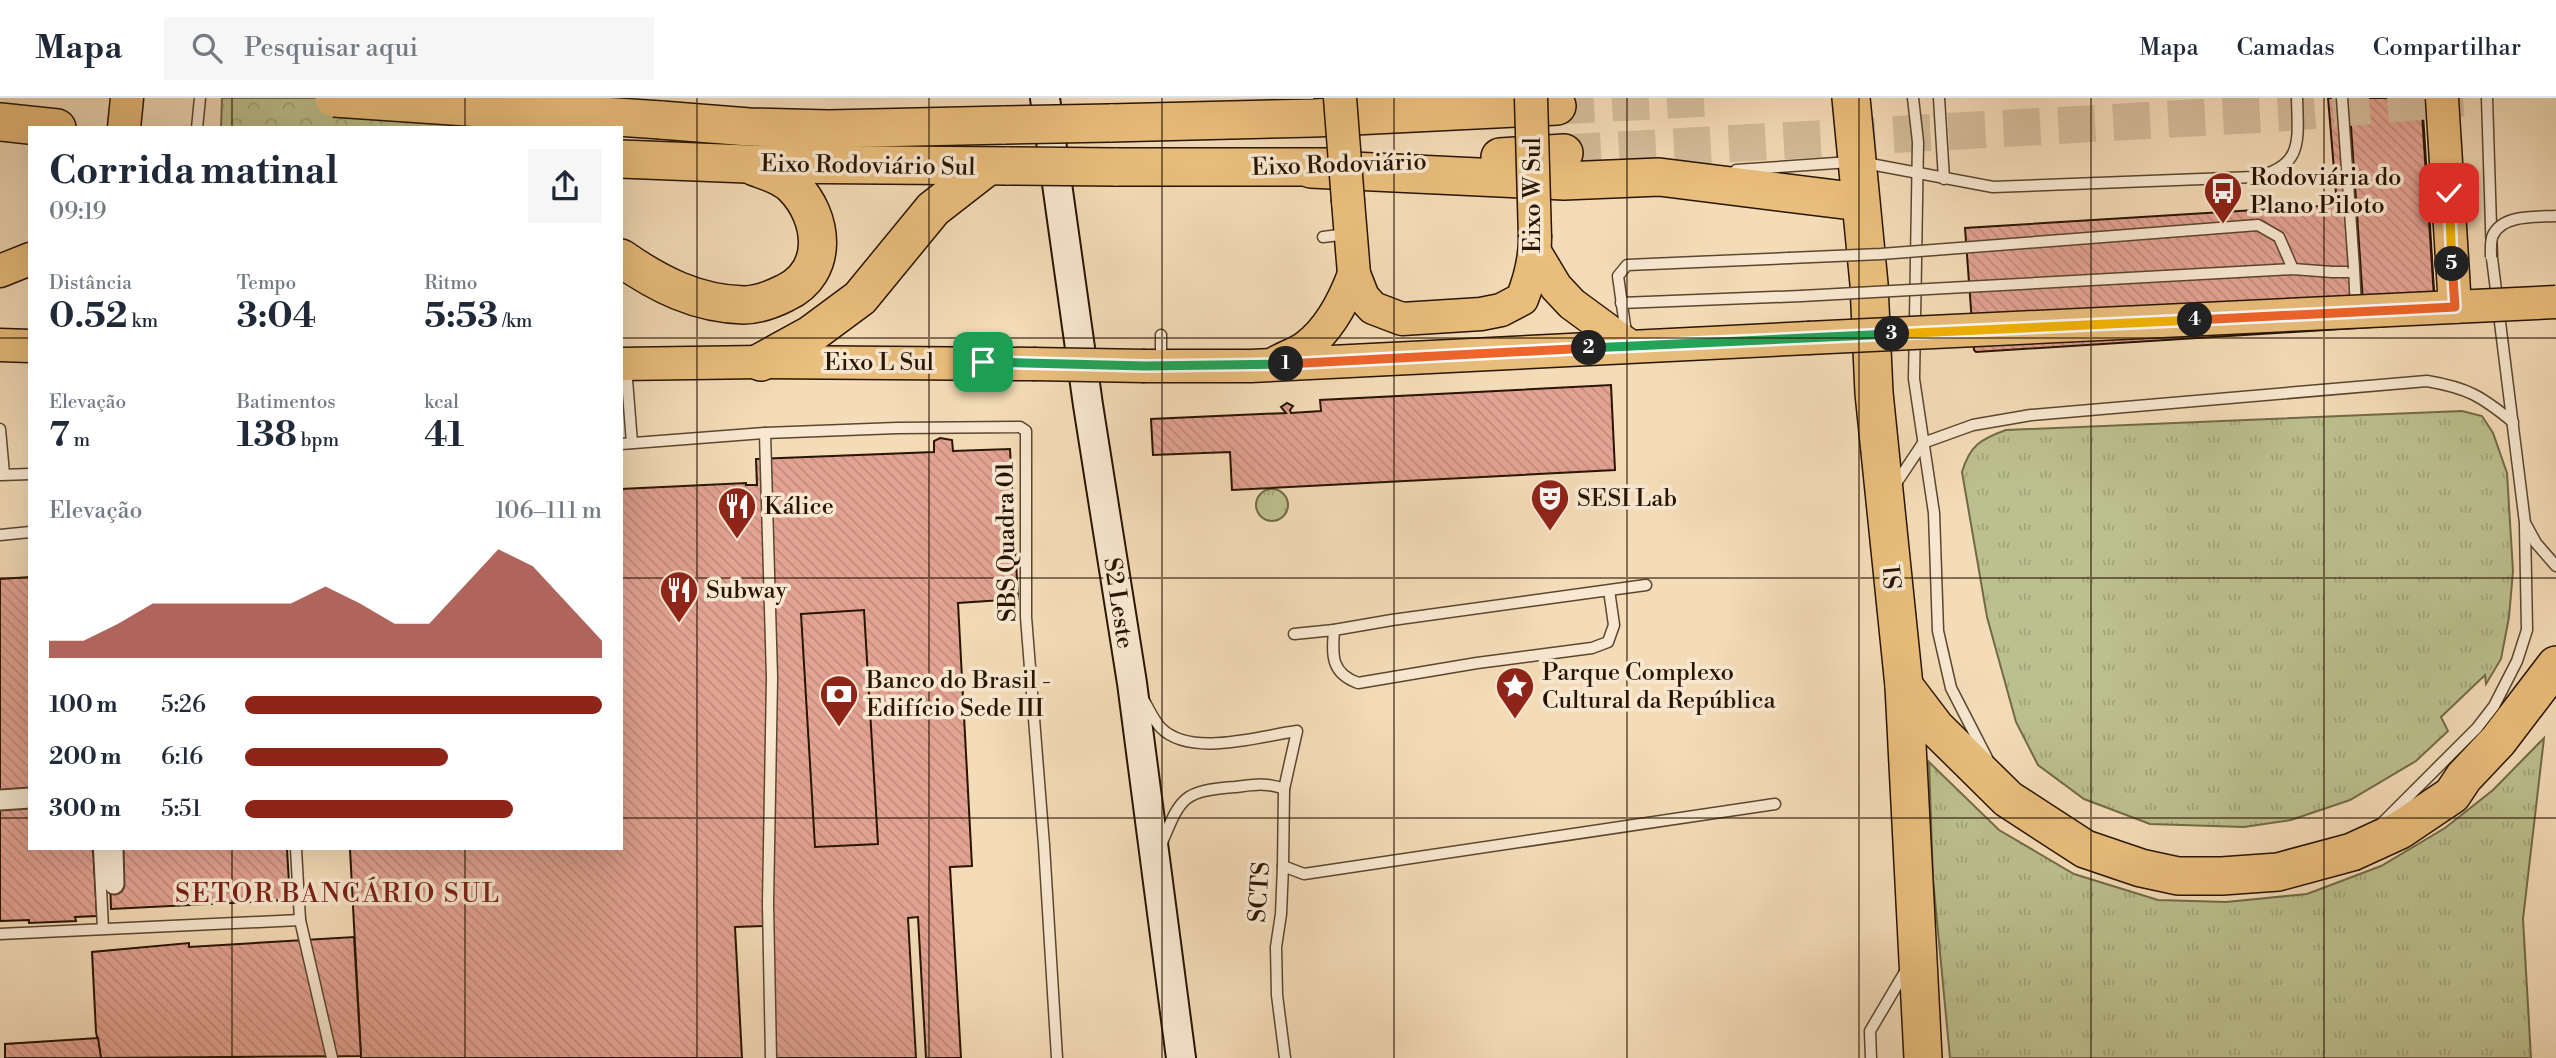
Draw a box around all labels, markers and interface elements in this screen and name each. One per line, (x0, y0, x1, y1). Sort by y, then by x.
search box (164, 17, 654, 80)
text: Mapa (35, 28, 122, 69)
icon: search (188, 29, 226, 67)
text: Pesquisar aqui (244, 32, 418, 64)
text: Mapa (2139, 33, 2199, 63)
text: Camadas (2237, 33, 2335, 63)
text: Compartilhar (2373, 33, 2521, 63)
street label: Eixo W Sul (1518, 137, 1548, 253)
street label: Eixo Rodoviário (1251, 147, 1427, 183)
text: Corrida matinal (49, 148, 338, 195)
button: share (528, 149, 602, 223)
street label: Eixo Rodoviário Sul (760, 149, 976, 183)
place label: Rodoviária do Plano Piloto (2250, 163, 2402, 221)
pin (2419, 163, 2479, 223)
bus stop icon: Rodoviária do Plano Piloto (2202, 170, 2244, 225)
icon: check (2430, 174, 2468, 212)
text: 09:19 (49, 198, 106, 226)
pin: 5 (2434, 246, 2470, 282)
text: 5 (2446, 251, 2457, 275)
text: Distância (49, 271, 132, 295)
text: Tempo (237, 271, 296, 295)
text: Ritmo (424, 271, 478, 295)
text: 0.52 (49, 295, 128, 338)
text: 3:04 (237, 295, 316, 338)
text: 5:53 (424, 295, 498, 338)
pin: 4 (2178, 302, 2212, 338)
text: 4 (2188, 307, 2201, 331)
text: km (128, 309, 158, 333)
text: /km (498, 309, 532, 333)
pin: 3 (1874, 316, 1910, 352)
text: 3 (1886, 321, 1897, 345)
pin: 2 (1572, 330, 1606, 366)
pin (953, 332, 1013, 392)
text: 2 (1583, 335, 1594, 359)
icon: arrive (964, 343, 1002, 381)
pin: 1 (1268, 346, 1304, 382)
street label: Eixo L Sul (824, 348, 934, 378)
text: 1 (1281, 351, 1290, 375)
text: Elevação (49, 390, 126, 414)
text: Batimentos (237, 390, 336, 414)
text: kcal (424, 390, 459, 414)
text: 7 (49, 414, 70, 457)
text: 138 (237, 414, 297, 457)
text: 41 (424, 414, 464, 457)
text: m (70, 428, 90, 452)
text: bpm (297, 428, 339, 452)
street label: SBS Quadra 01 (991, 461, 1023, 622)
theatre icon: SESI Lab (1529, 477, 1571, 532)
place label: SESI Lab (1577, 484, 1677, 514)
restaurant icon: Kálice (716, 485, 758, 540)
place label: Kálice (764, 492, 834, 522)
text: Elevação (49, 497, 142, 525)
text: 106–111 m (495, 497, 602, 525)
street label: S2 Leste (1096, 556, 1140, 651)
street label: S1 (1878, 563, 1910, 590)
restaurant icon: Subway (658, 569, 700, 624)
place label: Subway (706, 576, 788, 606)
place label: Parque Complexo Cultural da República (1542, 658, 1777, 716)
place icon: Parque Complexo Cultural da República (1494, 665, 1536, 720)
place label: Banco do Brasil - Edifício Sede III (865, 666, 1051, 724)
bank icon: Banco do Brasil - Edifício Sede III (818, 673, 860, 728)
text: 100 m (49, 691, 117, 719)
text: 5:26 (161, 691, 206, 719)
text: 200 m (49, 743, 121, 771)
text: 6:16 (161, 743, 203, 771)
text: 300 m (49, 795, 121, 823)
text: 5:51 (161, 795, 201, 823)
street label: SCTS (1243, 861, 1277, 924)
district label: SETOR BANCÁRIO SUL (175, 876, 501, 910)

